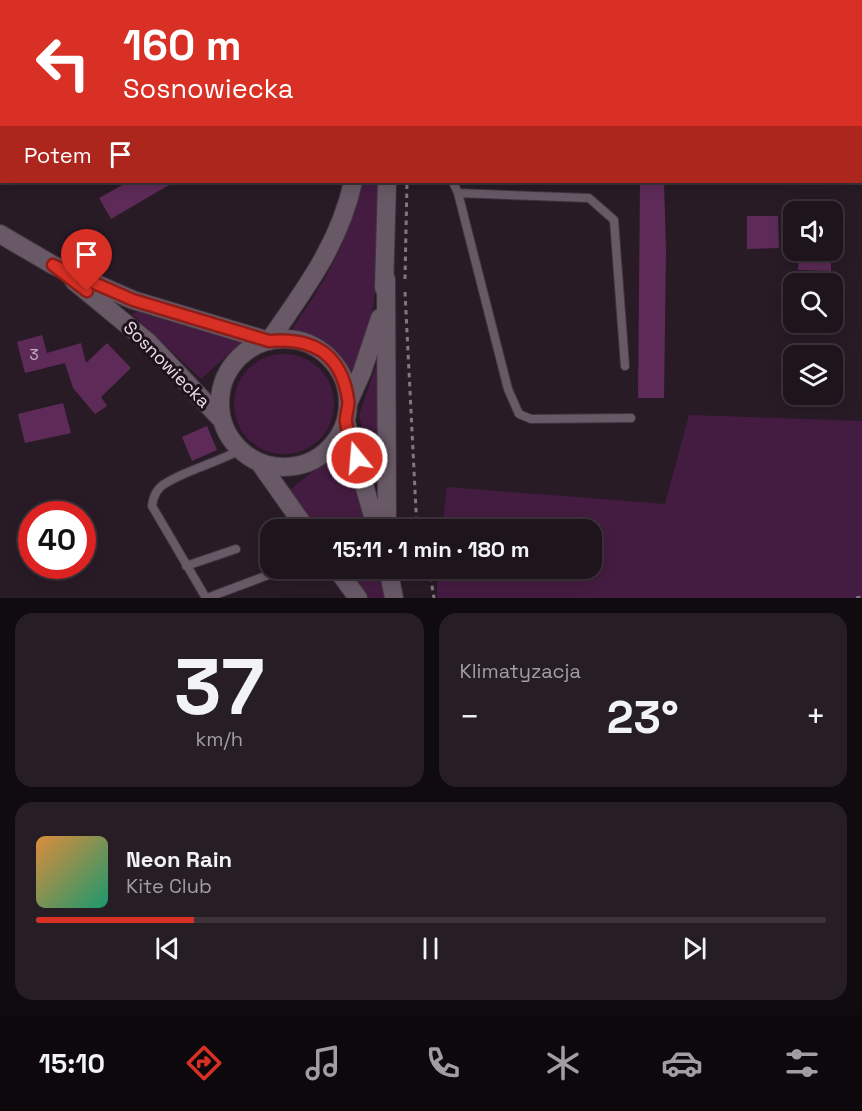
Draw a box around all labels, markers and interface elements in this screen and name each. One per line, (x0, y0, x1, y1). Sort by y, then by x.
text: 160 m (123, 19, 242, 72)
icon: left (24, 24, 102, 102)
text: Sosnowiecka (123, 71, 294, 106)
icon: arrive (104, 138, 137, 171)
text: Potem (24, 141, 92, 169)
map controls (783, 201, 843, 405)
button: sound (783, 201, 843, 261)
pin (61, 229, 112, 291)
icon: arrive (70, 238, 103, 271)
button: search (783, 273, 843, 333)
street label: Sosnowiecka (119, 316, 215, 412)
house number: 3 (29, 345, 39, 364)
button: layers (783, 345, 843, 405)
position arrow (325, 426, 389, 490)
speed limit sign: 40 (18, 501, 96, 579)
text: 15:11 · 1 min · 180 m (332, 535, 530, 563)
text: 37 (174, 637, 265, 737)
text: Klimatyzacja (460, 658, 581, 684)
text: 23° (607, 689, 679, 746)
text: − (460, 696, 480, 738)
text: + (806, 696, 826, 738)
text: km/h (195, 726, 243, 752)
text: Neon Rain (126, 845, 232, 873)
text: Kite Club (126, 873, 212, 899)
icon: previous (151, 932, 184, 965)
icon: pause (414, 932, 447, 965)
icon: next (678, 932, 711, 965)
icon: directions (183, 1042, 225, 1084)
icon: music (302, 1042, 344, 1084)
icon: phone (422, 1042, 464, 1084)
icon: climate (542, 1042, 584, 1084)
icon: car (661, 1042, 703, 1084)
icon: filters (781, 1042, 823, 1084)
text: 15:10 (39, 1046, 105, 1081)

